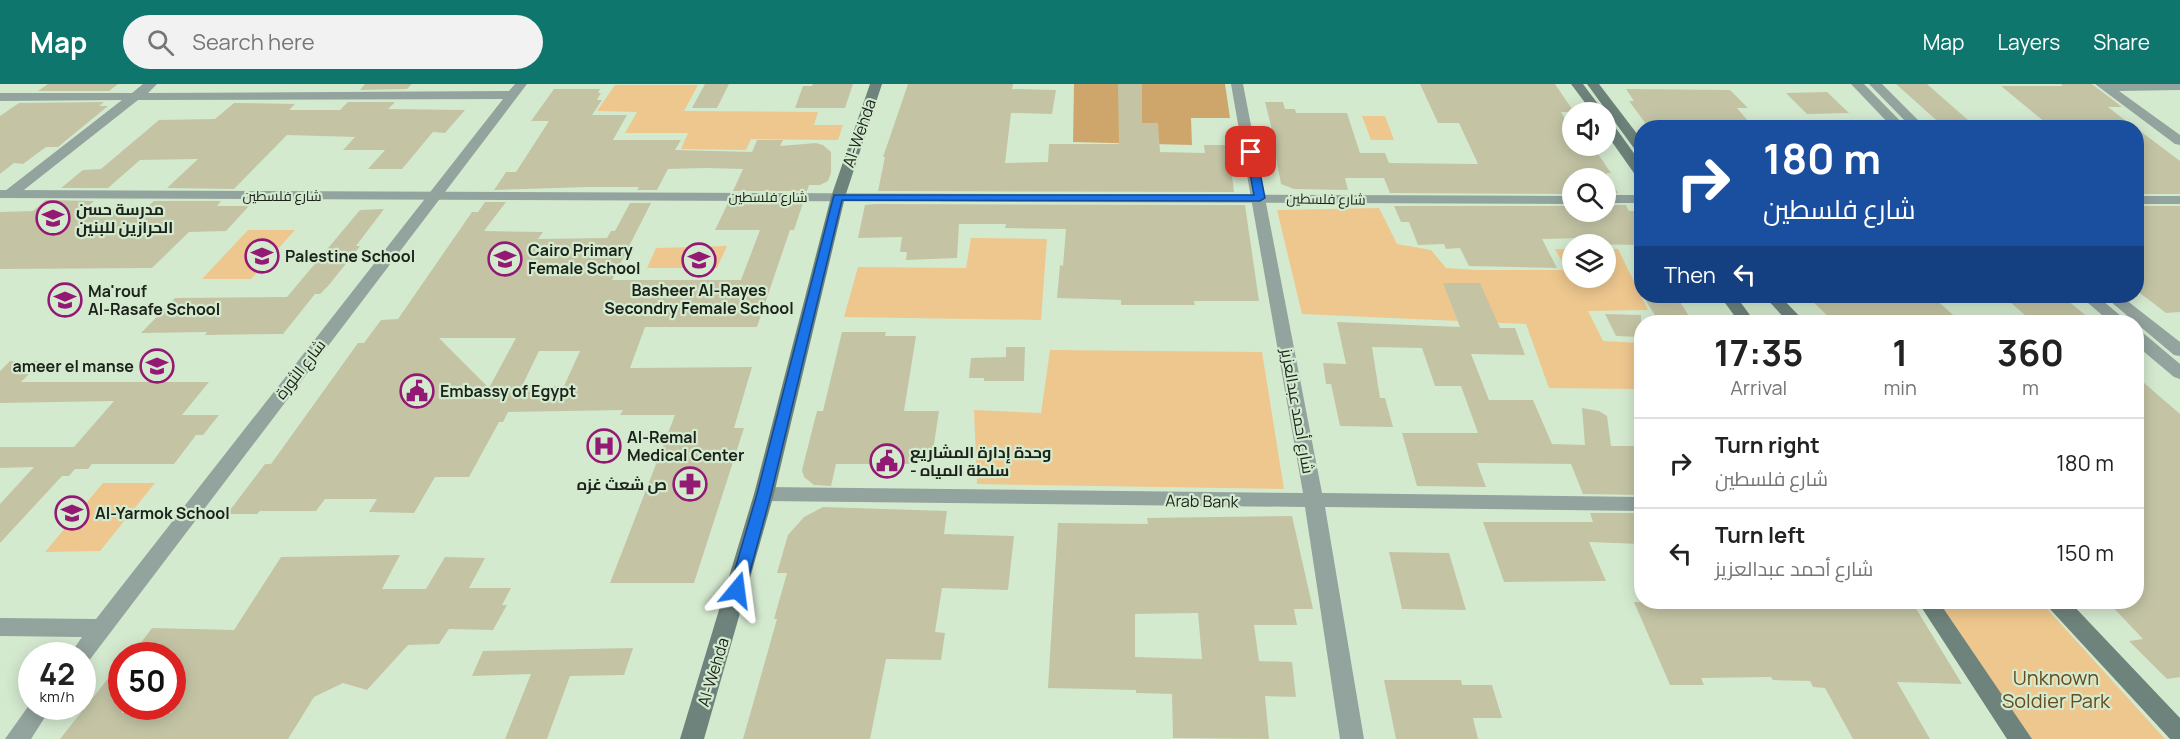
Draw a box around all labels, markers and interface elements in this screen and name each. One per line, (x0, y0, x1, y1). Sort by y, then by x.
search box (123, 15, 543, 69)
text: Map (30, 23, 87, 61)
icon: search (144, 26, 177, 59)
text: Search here (192, 27, 315, 57)
text: Map (1923, 28, 1964, 56)
text: Layers (1997, 28, 2060, 56)
text: Share (2093, 28, 2150, 56)
street label: Al-Wehda (837, 96, 881, 170)
map controls (1562, 102, 1616, 288)
button: sound (1562, 102, 1616, 156)
pin (1225, 126, 1276, 177)
text: 180 m (1763, 129, 1881, 187)
icon: arrive (1234, 135, 1267, 168)
icon: right (1664, 144, 1742, 222)
button: search (1562, 168, 1616, 222)
street label: شارع فلسطين (242, 186, 322, 205)
street label: شارع فلسطين (728, 187, 808, 206)
street label: شارع فلسطين (1286, 188, 1366, 209)
text: شارع فلسطين (1763, 190, 1916, 227)
place label: مدرسة حسن الحرازين للبنين (76, 198, 173, 238)
school or university icon: مدرسة حسن الحرازين للبنين (35, 200, 71, 236)
button: layers (1562, 234, 1616, 288)
school or university icon: Palestine School (244, 238, 280, 274)
place label: Cairo Primary Female School (528, 239, 640, 279)
school or university icon: Cairo Primary Female School (487, 241, 523, 277)
school or university icon: Basheer Al-Rayes Secondry Female School (681, 242, 717, 278)
place label: Palestine School (285, 245, 415, 267)
icon: left (1728, 258, 1761, 291)
text: Then (1664, 260, 1716, 290)
place label: Basheer Al-Rayes Secondry Female School (604, 279, 794, 319)
place label: Ma'rouf Al-Rasafe School (88, 280, 220, 320)
school or university icon: Ma'rouf Al-Rasafe School (47, 282, 83, 318)
text: 17:35 (1714, 328, 1803, 377)
text: 1 (1892, 328, 1908, 377)
text: 360 (1997, 328, 2064, 377)
street label: شارع الثورة (270, 334, 331, 404)
street label: شارع أحمد عبدالعزيز (1275, 346, 1320, 475)
school or university icon: ameer el manse (139, 348, 175, 384)
place label: ameer el manse (12, 355, 134, 377)
public building icon: Embassy of Egypt (399, 373, 435, 409)
text: Arrival (1730, 374, 1787, 401)
text: min (1883, 374, 1917, 401)
text: m (2022, 374, 2039, 401)
place label: Embassy of Egypt (440, 380, 576, 402)
place label: Al-Remal Medical Center (627, 426, 744, 466)
hospital icon: Al-Remal Medical Center (586, 428, 622, 464)
text: Turn right (1715, 430, 1820, 460)
place label: وحدة إدارة المشاريع - سلطة المياه (910, 441, 1051, 481)
public building icon: وحدة إدارة المشاريع - سلطة المياه (869, 443, 905, 479)
icon: right (1664, 447, 1697, 480)
text: 180 m (2056, 448, 2114, 478)
text: شارع فلسطين (1715, 465, 1828, 492)
pharmacy icon: ص شعث غزه (672, 466, 708, 502)
place label: ص شعث غزه (577, 473, 667, 495)
street label: Arab Bank (1165, 489, 1240, 513)
school or university icon: Al-Yarmok School (54, 495, 90, 531)
place label: Al-Yarmok School (95, 502, 230, 524)
text: Turn left (1715, 520, 1805, 550)
icon: left (1664, 537, 1697, 570)
text: 150 m (2056, 538, 2114, 568)
text: شارع أحمد عبدالعزيز (1715, 555, 1873, 582)
position arrow (705, 558, 769, 622)
street label: Al-Wehda (692, 635, 734, 709)
speed limit sign: 50 (108, 642, 186, 720)
text: 42 (39, 653, 75, 694)
park label: Unknown Soldier Park (2002, 664, 2111, 714)
text: km/h (40, 686, 74, 707)

